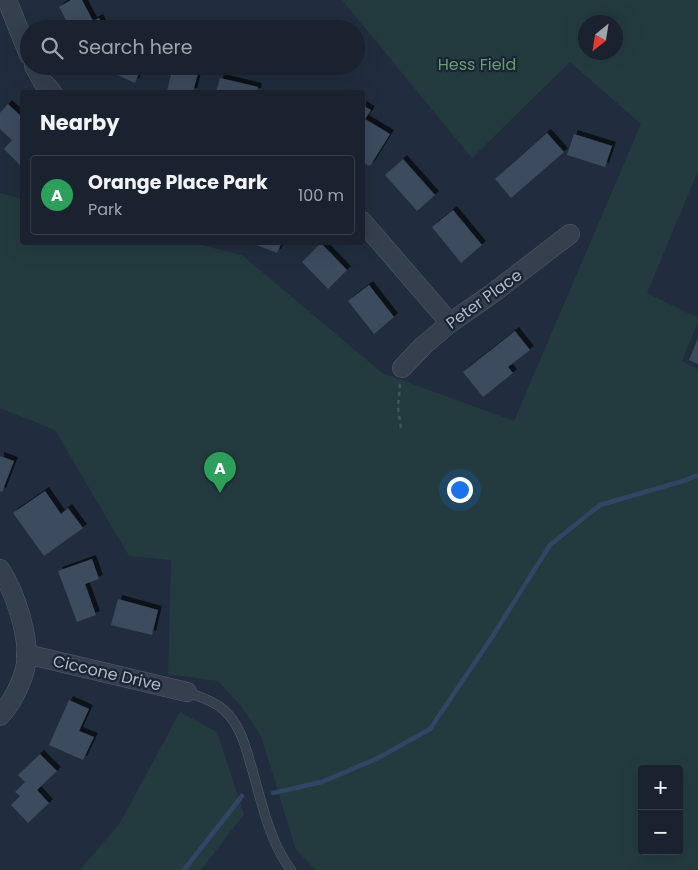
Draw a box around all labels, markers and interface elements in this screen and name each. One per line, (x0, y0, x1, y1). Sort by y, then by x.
north arrow (578, 15, 623, 60)
search box (20, 20, 365, 75)
icon: search (38, 34, 66, 62)
text: Search here (78, 34, 192, 61)
park label: Hess Field (438, 53, 516, 76)
text: Nearby (40, 108, 120, 137)
text: Orange Place Park (88, 169, 268, 196)
text: A (51, 184, 63, 207)
text: 100 m (298, 184, 344, 207)
text: Park (88, 198, 122, 221)
street label: Peter Place (441, 264, 527, 334)
pin: A (204, 452, 236, 493)
your location (447, 477, 473, 503)
street label: Ciccone Drive (51, 649, 163, 697)
map controls (638, 765, 683, 855)
button: + (638, 765, 683, 810)
button: − (638, 810, 683, 855)

